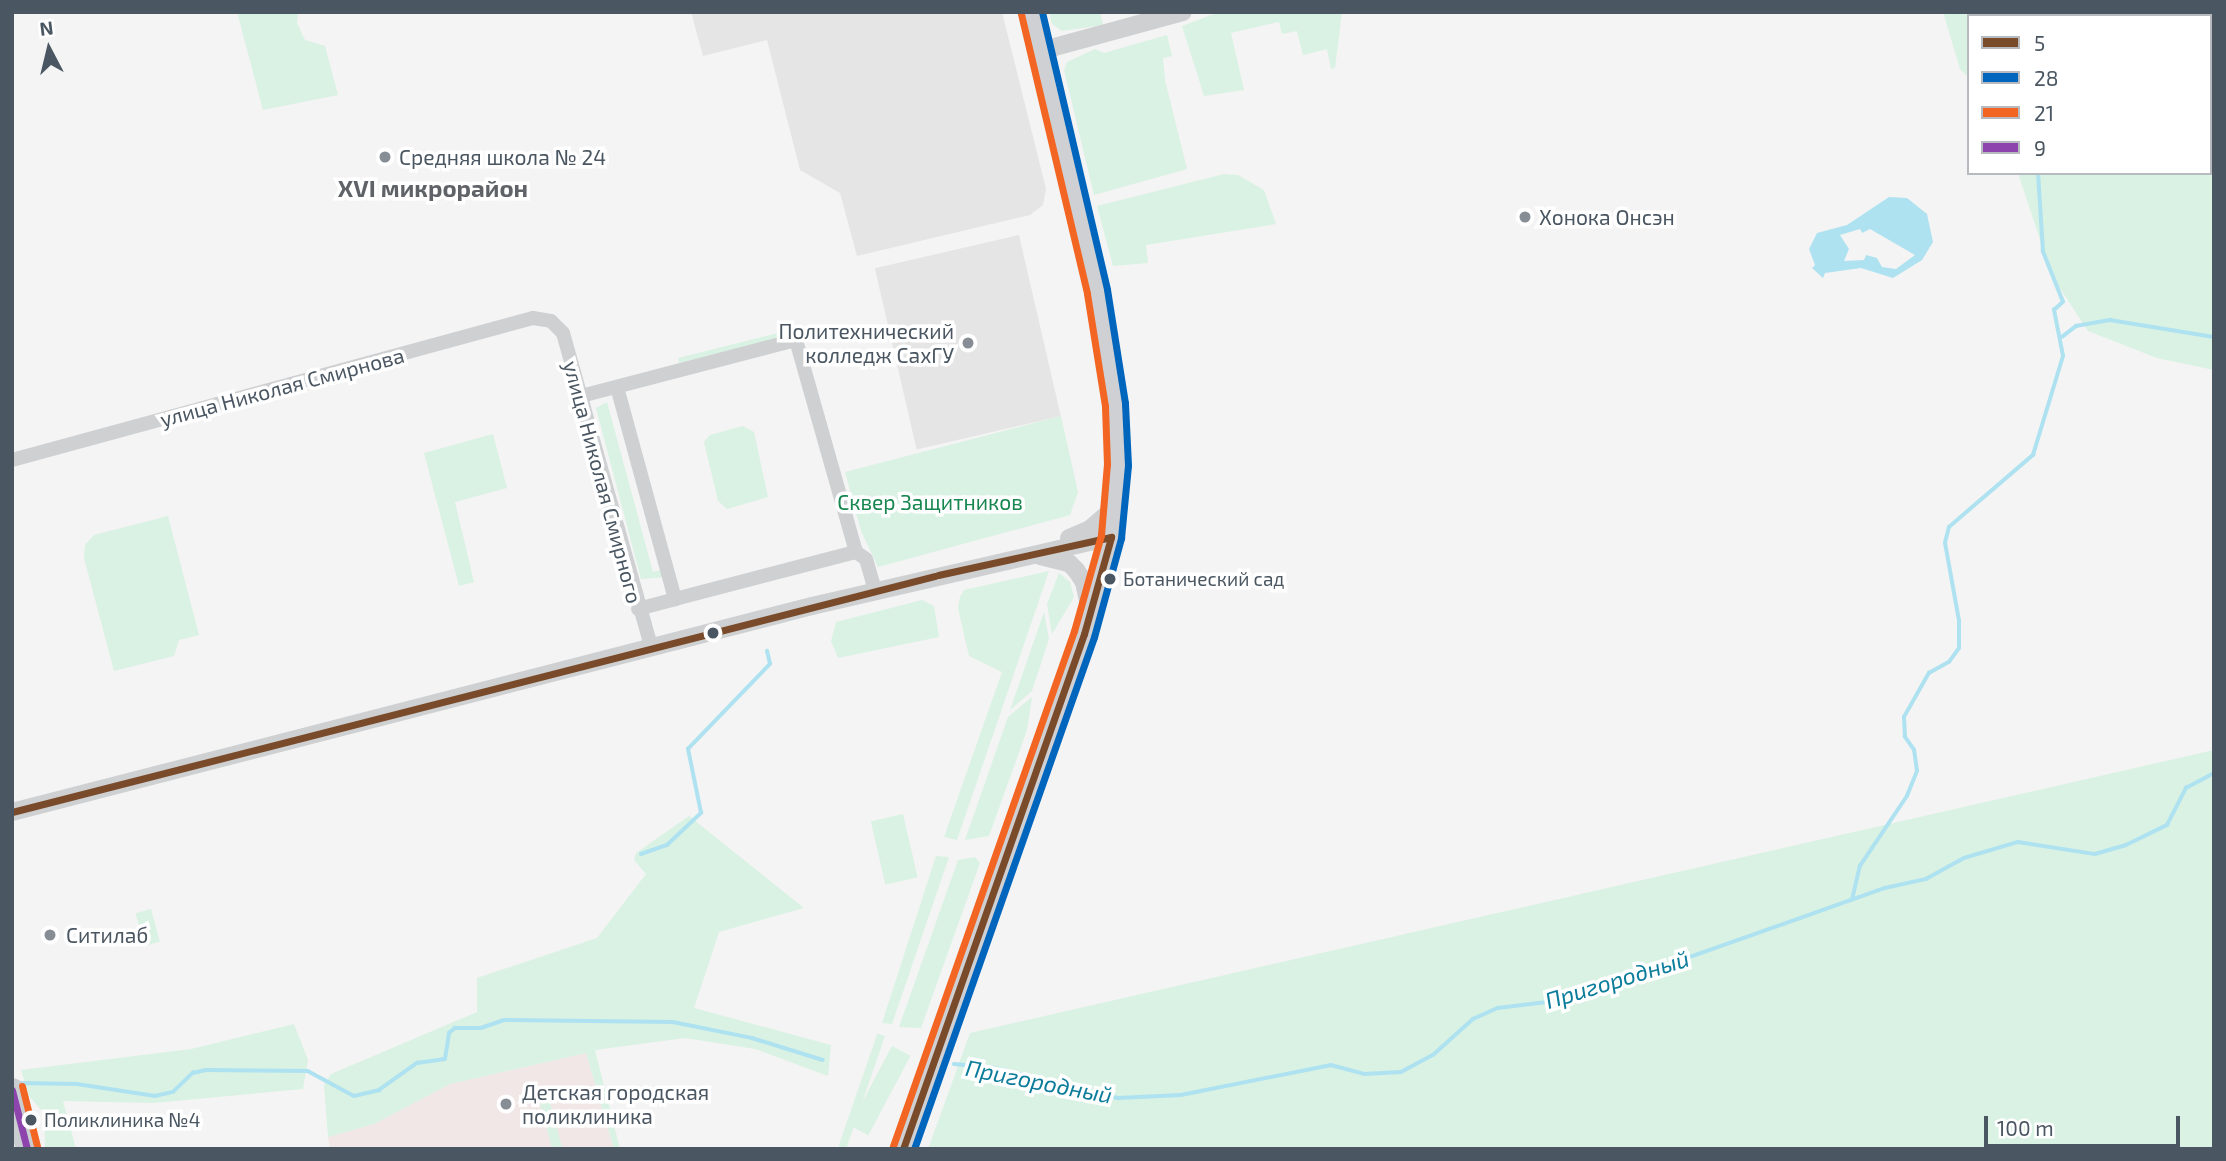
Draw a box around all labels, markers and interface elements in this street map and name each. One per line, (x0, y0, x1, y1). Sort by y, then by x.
north arrow (14, 14, 84, 84)
legend (1967, 14, 2212, 175)
text: N (38, 15, 55, 40)
text: 5 (2034, 30, 2045, 55)
text: 28 (2034, 65, 2059, 90)
text: 21 (2034, 100, 2054, 125)
text: 9 (2034, 135, 2046, 160)
place label: Средняя школа № 24 (399, 144, 606, 170)
marker: Средняя школа № 24 (377, 149, 393, 165)
district label: XVI микрорайон (338, 174, 528, 202)
place label: Хонока Онсэн (1539, 204, 1675, 230)
marker: Хонока Онсэн (1517, 209, 1533, 225)
place label: Политехнический колледж СахГУ (778, 318, 954, 368)
marker: Политехнический колледж СахГУ (960, 335, 976, 351)
street label: улица Николая Смирнова (157, 342, 407, 432)
street label: улица Николая Смирного (558, 358, 648, 606)
park label: Сквер Защитников (837, 489, 1023, 515)
place label: Ботанический сад (1123, 568, 1285, 590)
marker: Ботанический сад (1103, 572, 1117, 586)
unlabelled marker (706, 626, 720, 640)
place label: Ситилаб (66, 922, 148, 948)
marker: Ситилаб (40, 925, 60, 945)
water label: Пригородный (1542, 944, 1692, 1014)
water label: Пригородный (963, 1053, 1115, 1109)
place label: Детская городская поликлиника (522, 1079, 709, 1129)
marker: Детская городская поликлиника (496, 1094, 516, 1114)
scale bar (1988, 1102, 2184, 1146)
place label: Поликлиника №4 (44, 1109, 200, 1131)
marker: Поликлиника №4 (24, 1113, 38, 1127)
text: 100 m (1997, 1115, 2054, 1140)

